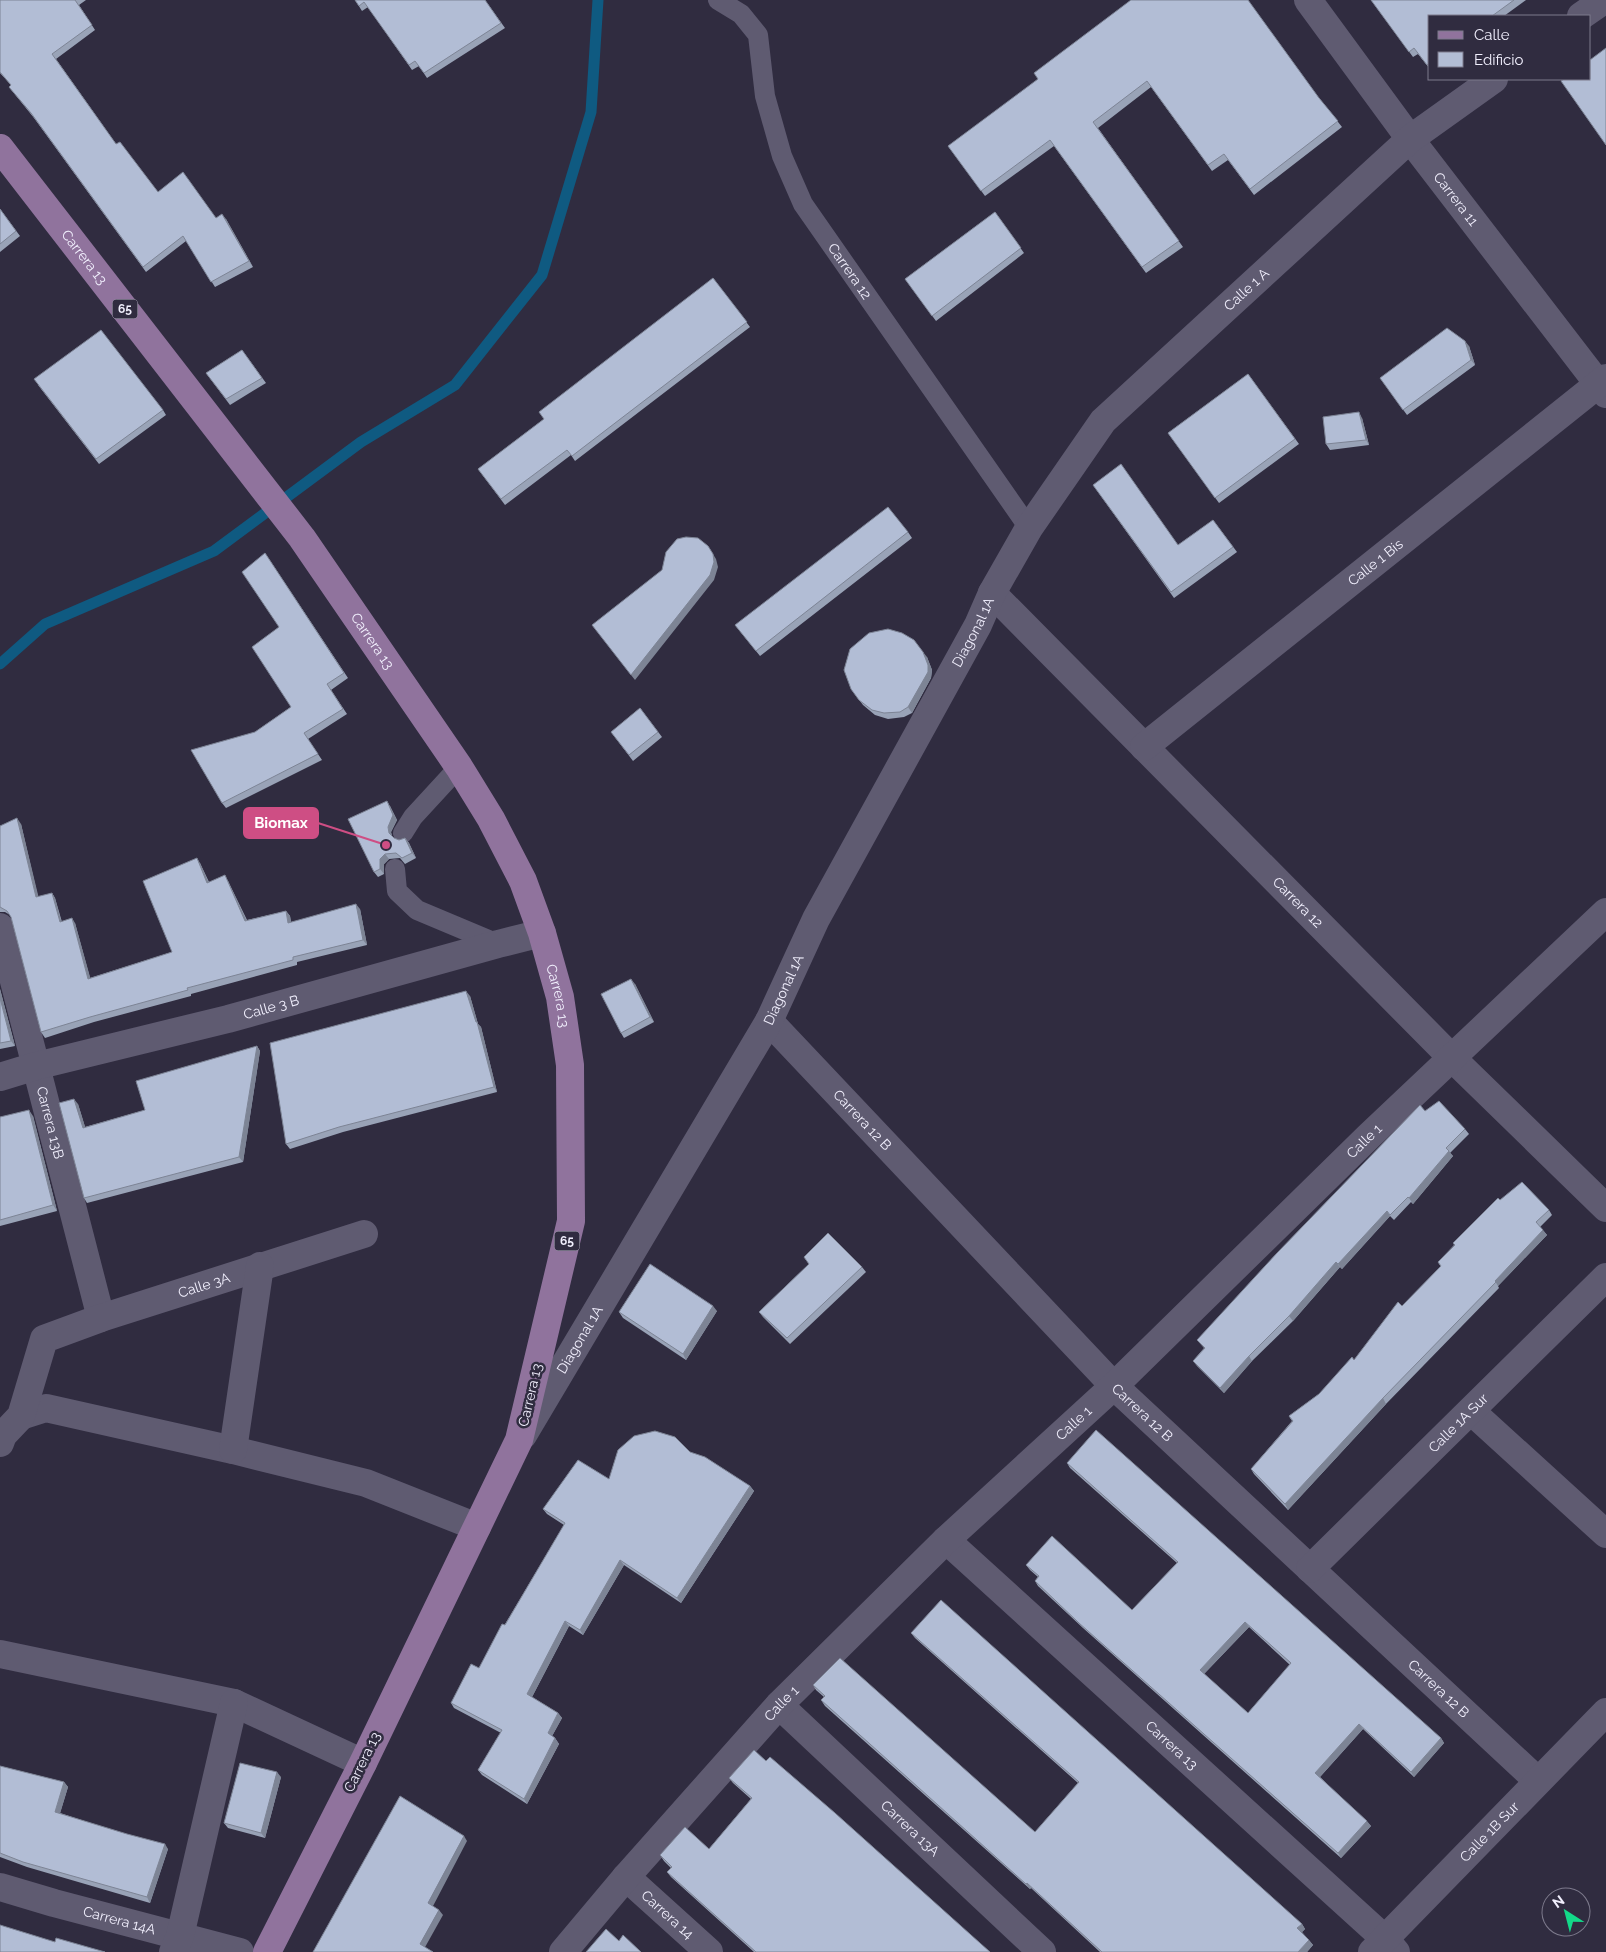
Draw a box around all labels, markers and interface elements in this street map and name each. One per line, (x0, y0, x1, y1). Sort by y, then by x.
legend (1428, 15, 1591, 80)
text: Calle (1474, 26, 1510, 44)
text: Edificio (1474, 51, 1524, 69)
street label: Carrera 11 (1430, 169, 1482, 229)
street label: Carrera 13 (58, 227, 111, 288)
street label: Carrera 12 (825, 240, 875, 302)
street label: Calle 1 A (1221, 264, 1272, 314)
road number: 65 (112, 300, 138, 318)
street label: Calle 1 Bis (1345, 535, 1406, 589)
street label: Diagonal 1A (949, 594, 997, 670)
street label: Carrera 13 (348, 610, 397, 672)
callout: Biomax (244, 808, 318, 838)
text: Biomax (254, 814, 308, 832)
street label: Carrera 12 (1270, 874, 1326, 931)
street label: Diagonal 1A (760, 951, 807, 1028)
street label: Carrera 13 (543, 962, 572, 1029)
street label: Calle 3 B (241, 992, 301, 1022)
street label: Carrera 13B (34, 1085, 68, 1160)
street label: Carrera 12 B (830, 1086, 895, 1153)
street label: Calle 1 (1343, 1120, 1385, 1162)
road number: 65 (554, 1232, 580, 1250)
street label: Calle 3A (176, 1269, 233, 1301)
street label: Diagonal 1A (553, 1302, 606, 1376)
street label: Carrera 13 (515, 1362, 545, 1428)
street label: Carrera 12 B (1109, 1380, 1176, 1445)
street label: Calle 1A Sur (1425, 1390, 1491, 1456)
street label: Calle 1 (1052, 1403, 1095, 1443)
street label: Carrera 12 B (1405, 1656, 1472, 1721)
street label: Calle 1 (761, 1682, 802, 1724)
street label: Carrera 13 (1142, 1717, 1201, 1773)
street label: Carrera 13 (341, 1729, 383, 1795)
street label: Carrera 13A (878, 1797, 943, 1860)
street label: Calle 1B Sur (1457, 1798, 1522, 1865)
street label: Carrera 14 (638, 1887, 697, 1942)
north arrow (1541, 1887, 1591, 1937)
text: N (1549, 1892, 1567, 1911)
street label: Carrera 14A (81, 1903, 158, 1938)

